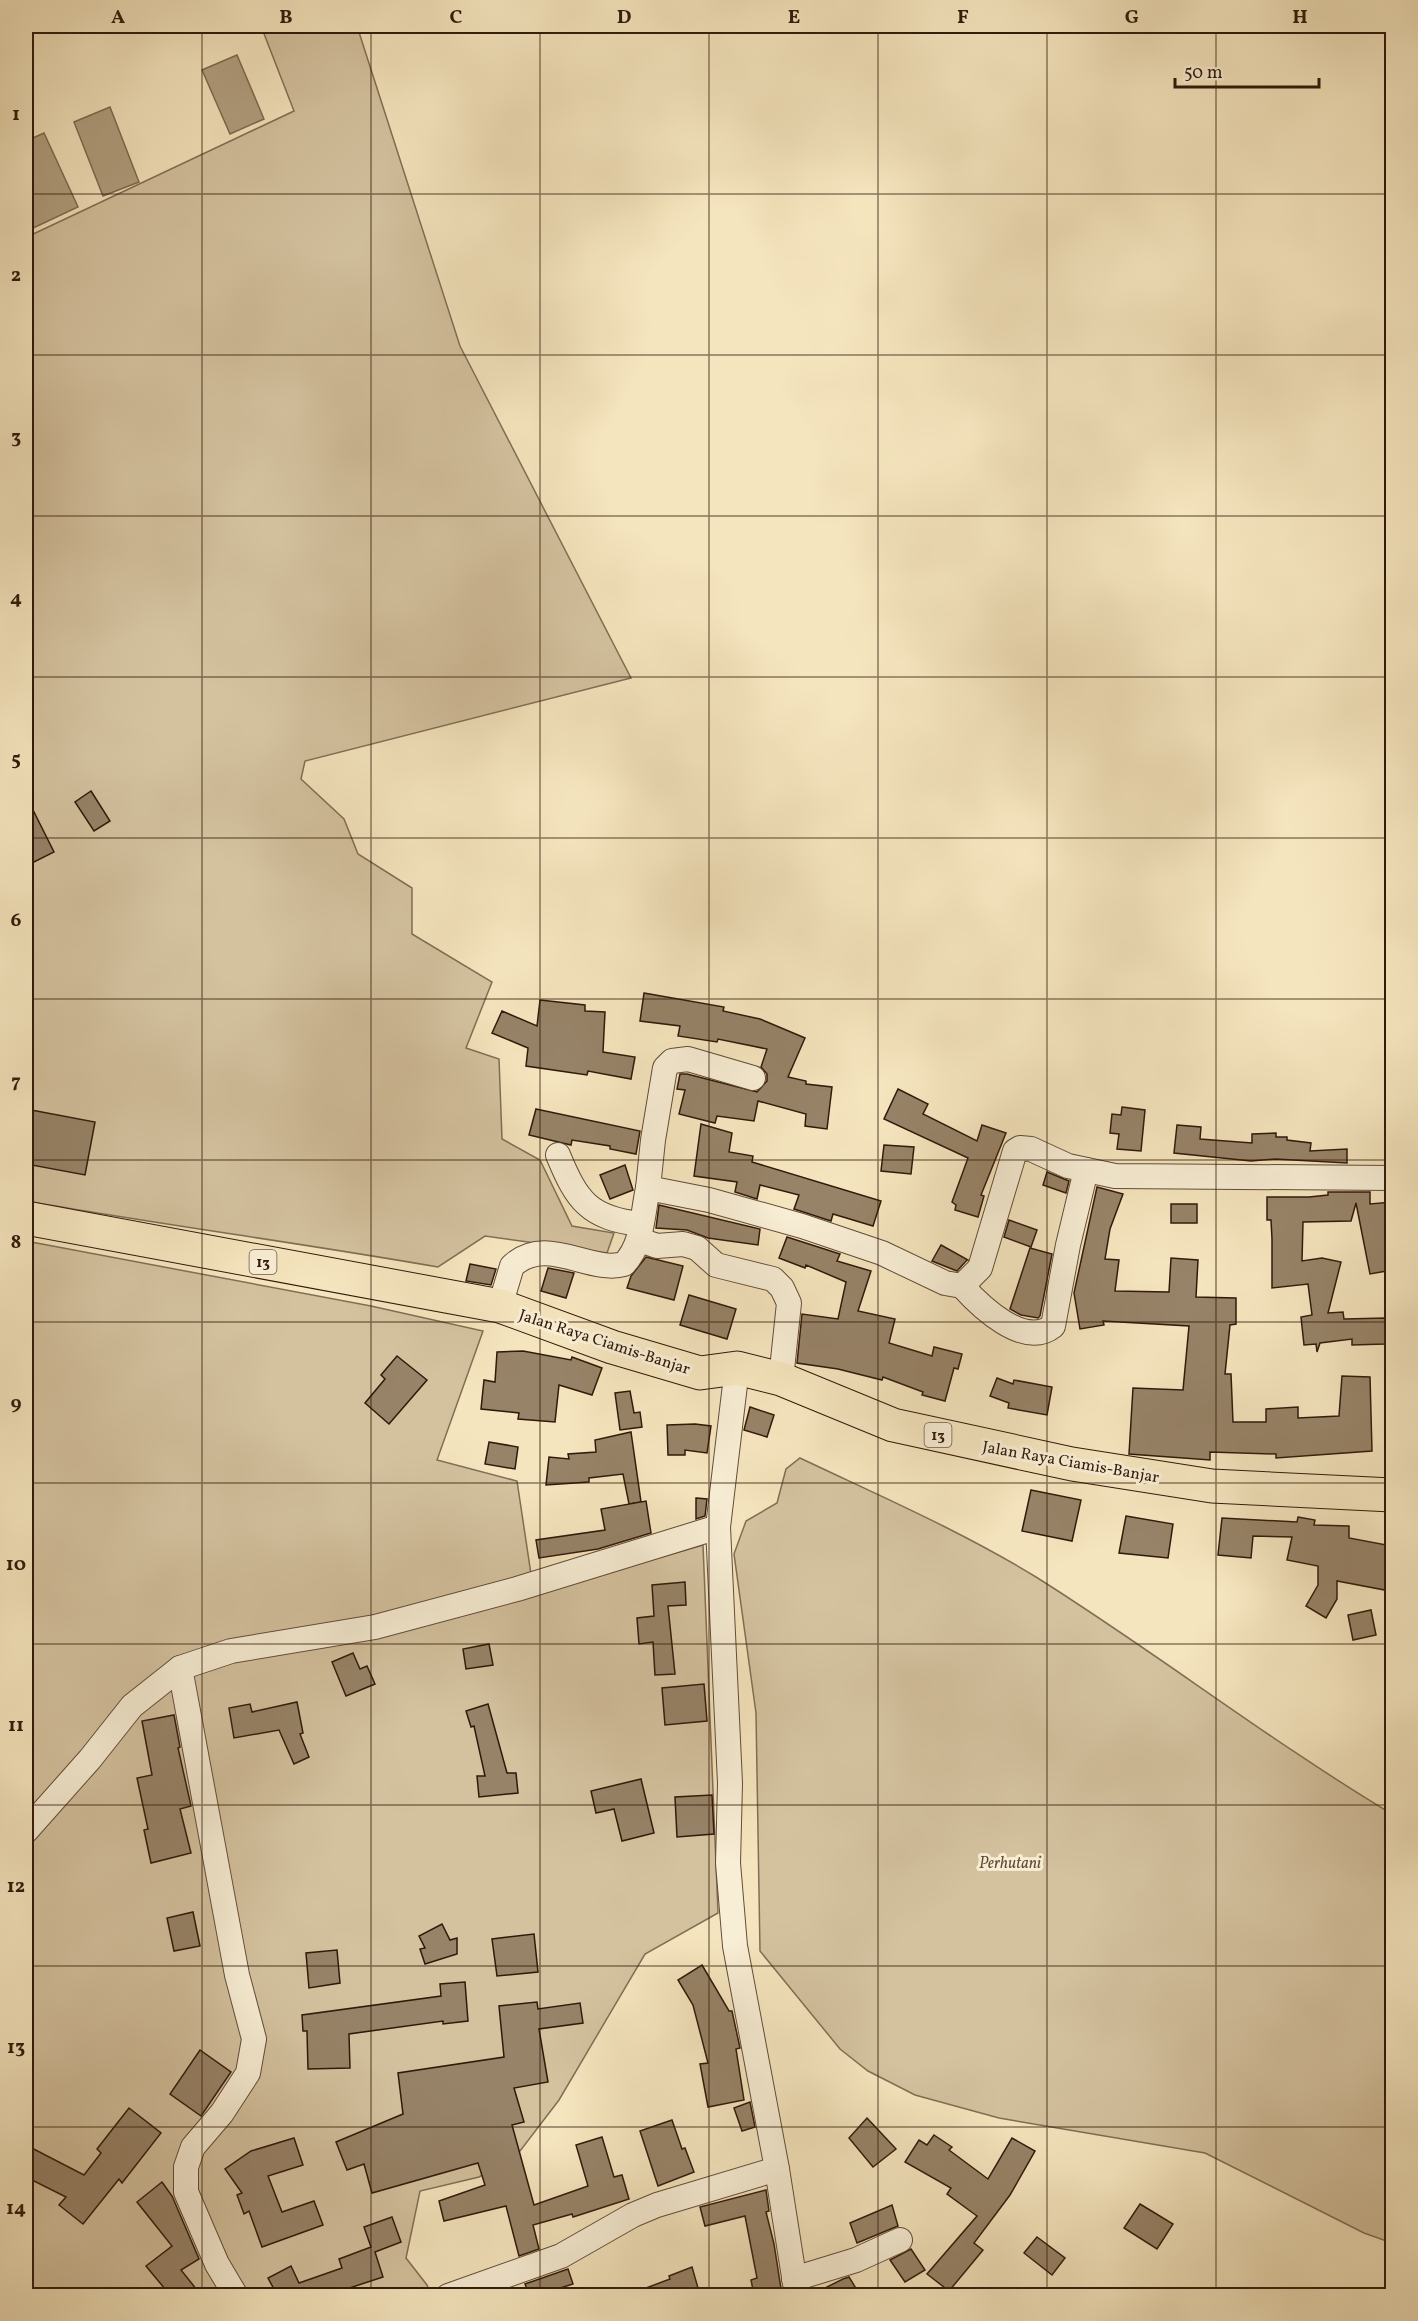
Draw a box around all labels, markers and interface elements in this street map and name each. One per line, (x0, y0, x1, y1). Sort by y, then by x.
text: A (111, 4, 125, 32)
text: B (279, 4, 293, 32)
text: C (450, 4, 463, 32)
text: D (617, 4, 631, 32)
text: E (788, 4, 800, 32)
text: F (957, 4, 969, 32)
text: G (1125, 4, 1139, 32)
text: H (1292, 4, 1308, 32)
scale bar (1175, 51, 1319, 89)
text: 50 m (1184, 61, 1223, 86)
text: 1 (12, 101, 20, 129)
text: 2 (11, 262, 21, 290)
text: 3 (11, 424, 21, 452)
text: 4 (10, 585, 22, 613)
text: 5 (11, 746, 21, 774)
text: 6 (11, 907, 22, 935)
text: 7 (11, 1068, 21, 1096)
text: 8 (11, 1229, 21, 1257)
road number: 13 (250, 1250, 276, 1274)
street label: Jalan Raya Ciamis-Banjar (516, 1305, 693, 1381)
text: 9 (10, 1390, 22, 1418)
road number: 13 (924, 1423, 952, 1447)
street label: Jalan Raya Ciamis-Banjar (981, 1437, 1161, 1489)
text: 10 (6, 1551, 26, 1579)
text: 11 (8, 1712, 24, 1740)
park label: Perhutani (979, 1853, 1042, 1875)
text: 12 (7, 1873, 25, 1901)
text: 13 (7, 2034, 25, 2062)
text: 14 (6, 2195, 26, 2223)

